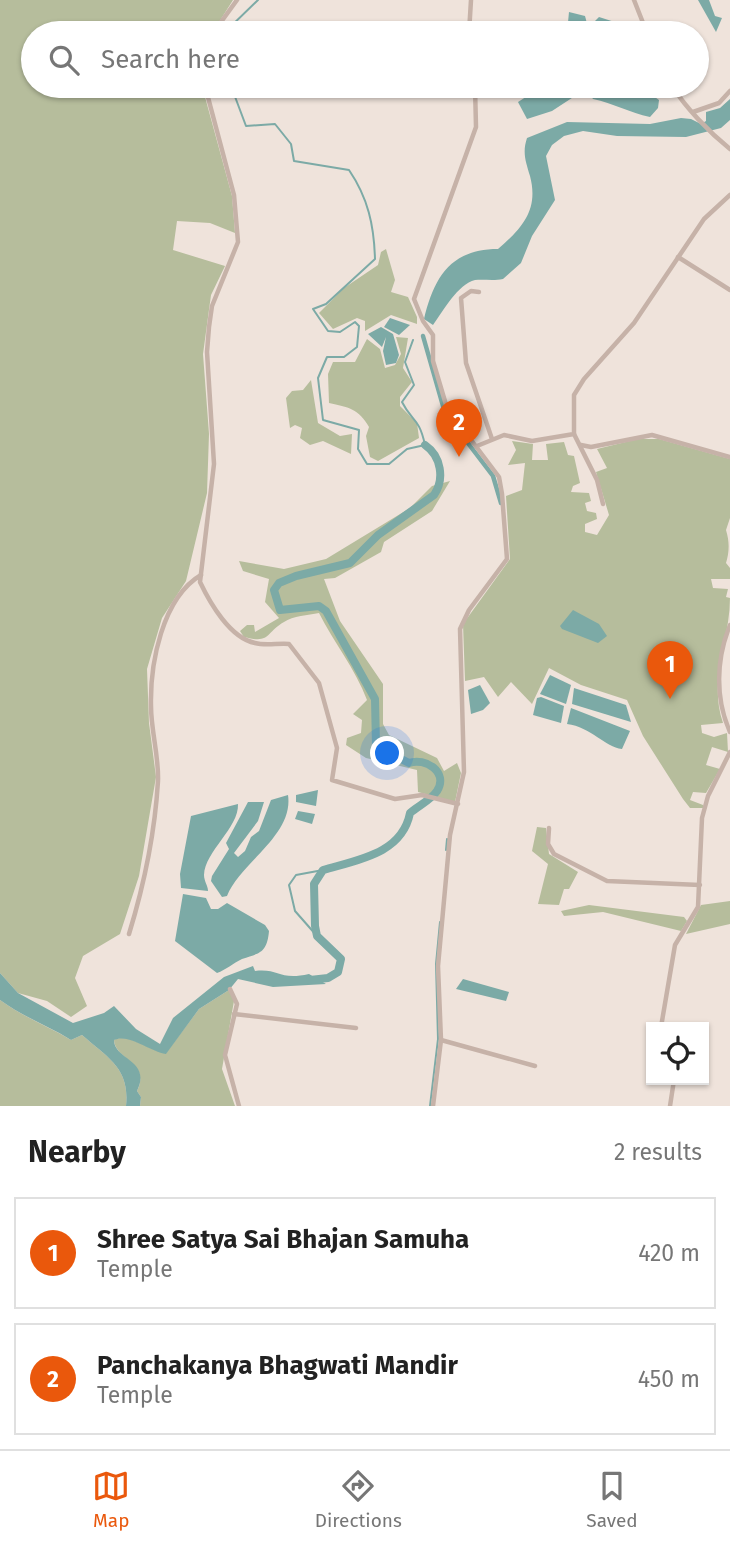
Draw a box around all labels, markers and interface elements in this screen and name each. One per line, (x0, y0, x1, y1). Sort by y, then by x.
search box (21, 21, 709, 98)
icon: search (45, 41, 83, 79)
text: Search here (101, 44, 240, 75)
pin: 2 (436, 399, 482, 457)
pin: 1 (647, 641, 693, 699)
your location (370, 736, 404, 770)
map controls (646, 1022, 709, 1085)
button: locate (646, 1022, 709, 1085)
text: Nearby (28, 1134, 126, 1170)
text: 2 results (614, 1138, 702, 1166)
text: Shree Satya Sai Bhajan Samuha (97, 1224, 469, 1255)
text: 1 (48, 1239, 58, 1267)
text: 420 m (638, 1239, 700, 1267)
text: Temple (97, 1255, 173, 1283)
text: Panchakanya Bhagwati Mandir (97, 1350, 458, 1381)
text: 2 (47, 1365, 59, 1393)
text: 450 m (638, 1365, 700, 1393)
text: Temple (97, 1381, 173, 1409)
tab: Map (92, 1467, 130, 1532)
tab: Directions (315, 1467, 402, 1532)
tab: Saved (586, 1467, 638, 1532)

